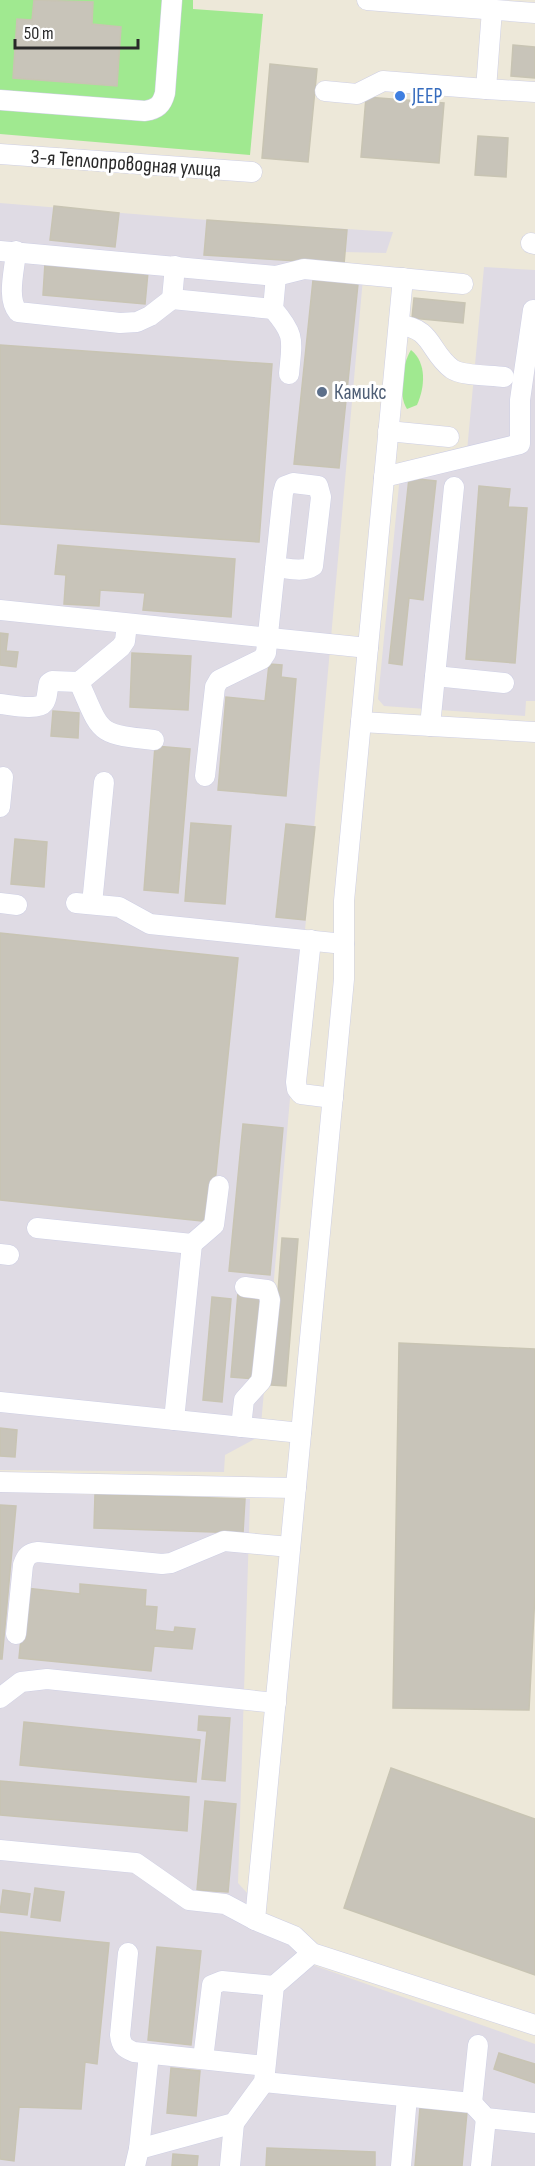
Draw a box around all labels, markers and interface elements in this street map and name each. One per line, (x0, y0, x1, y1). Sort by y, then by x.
scale bar (15, 12, 138, 50)
text: 50 m (24, 23, 54, 44)
place label: JEEP (411, 84, 443, 109)
marker: JEEP (393, 89, 407, 103)
street label: 3-я Теплопроводная улица (30, 144, 222, 183)
place label: Камикс (334, 380, 387, 405)
marker: Камикс (315, 385, 329, 399)

